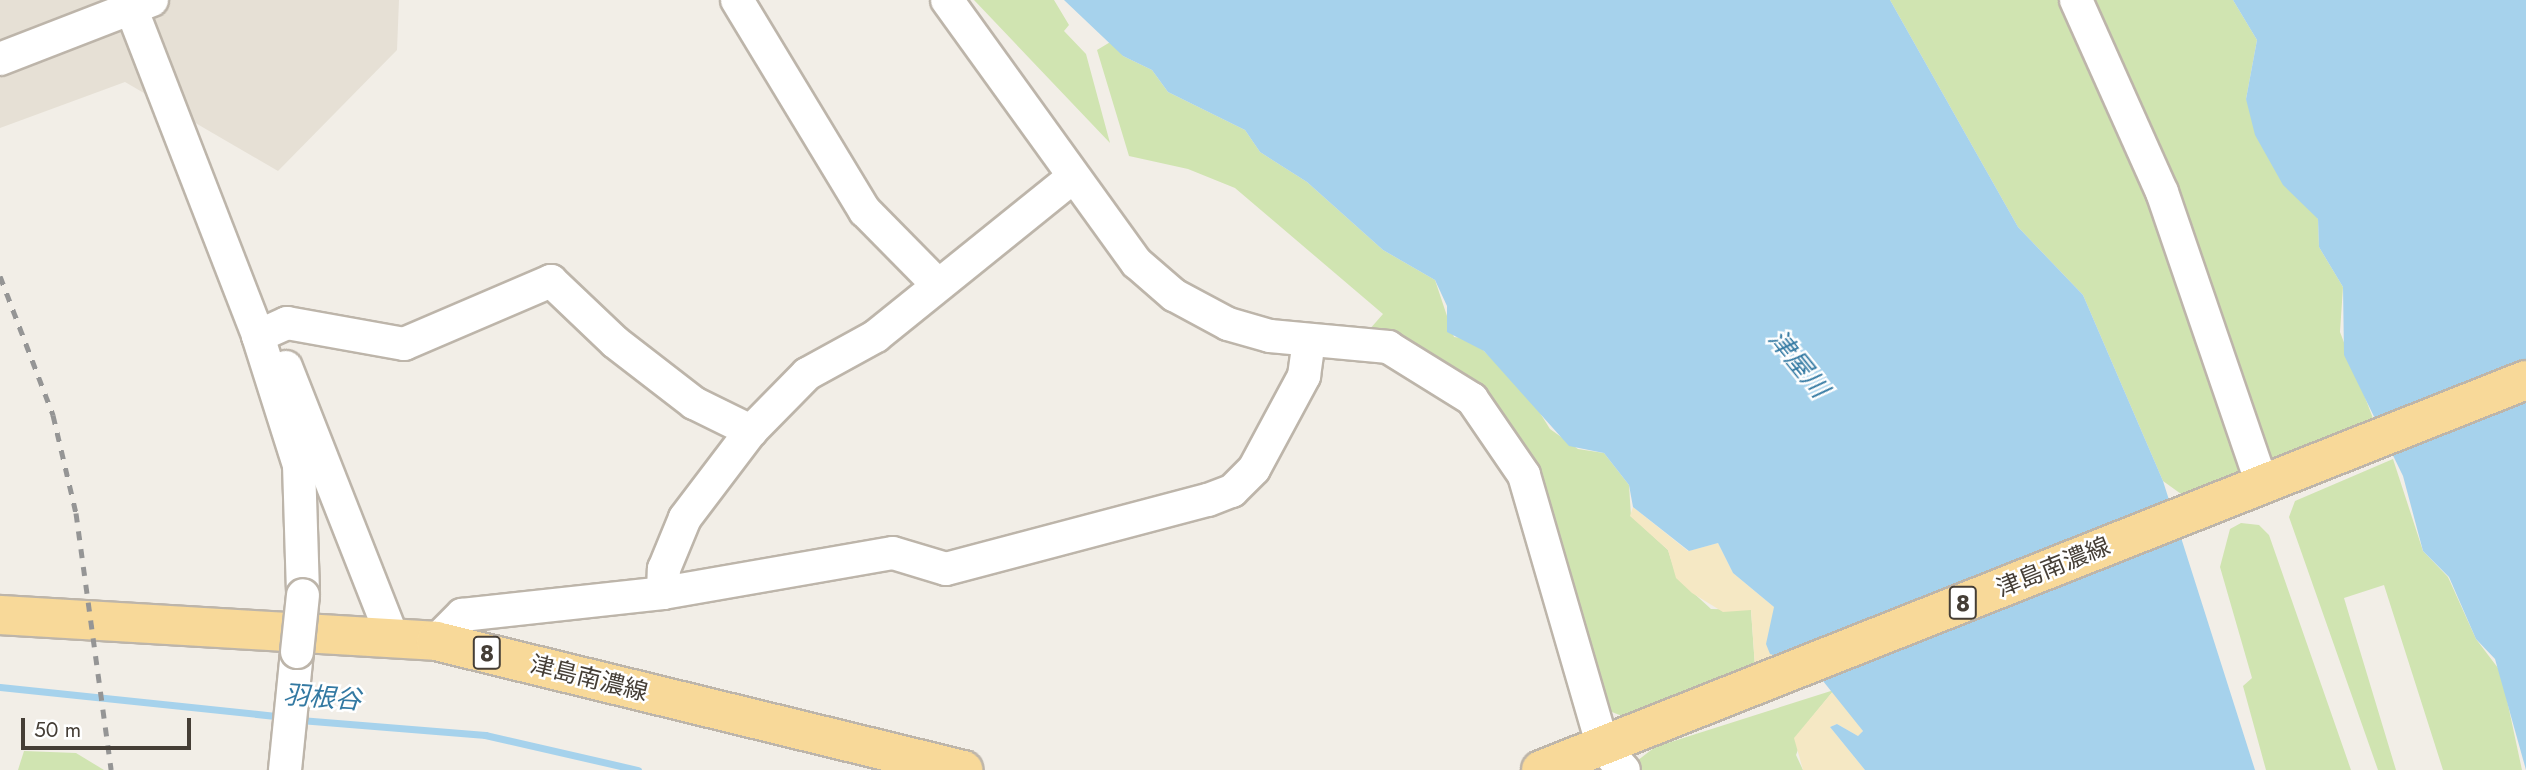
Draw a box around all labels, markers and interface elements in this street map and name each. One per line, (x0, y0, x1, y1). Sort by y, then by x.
water label: 津屋川 (1761, 324, 1835, 404)
street label: 津島南濃線 (1992, 531, 2114, 603)
road number: 8 (1947, 583, 1979, 622)
road number: 8 (471, 634, 503, 673)
street label: 津島南濃線 (527, 650, 651, 706)
water label: 羽根谷 (282, 680, 362, 716)
scale bar (24, 704, 194, 748)
text: 50 m (34, 715, 81, 745)

